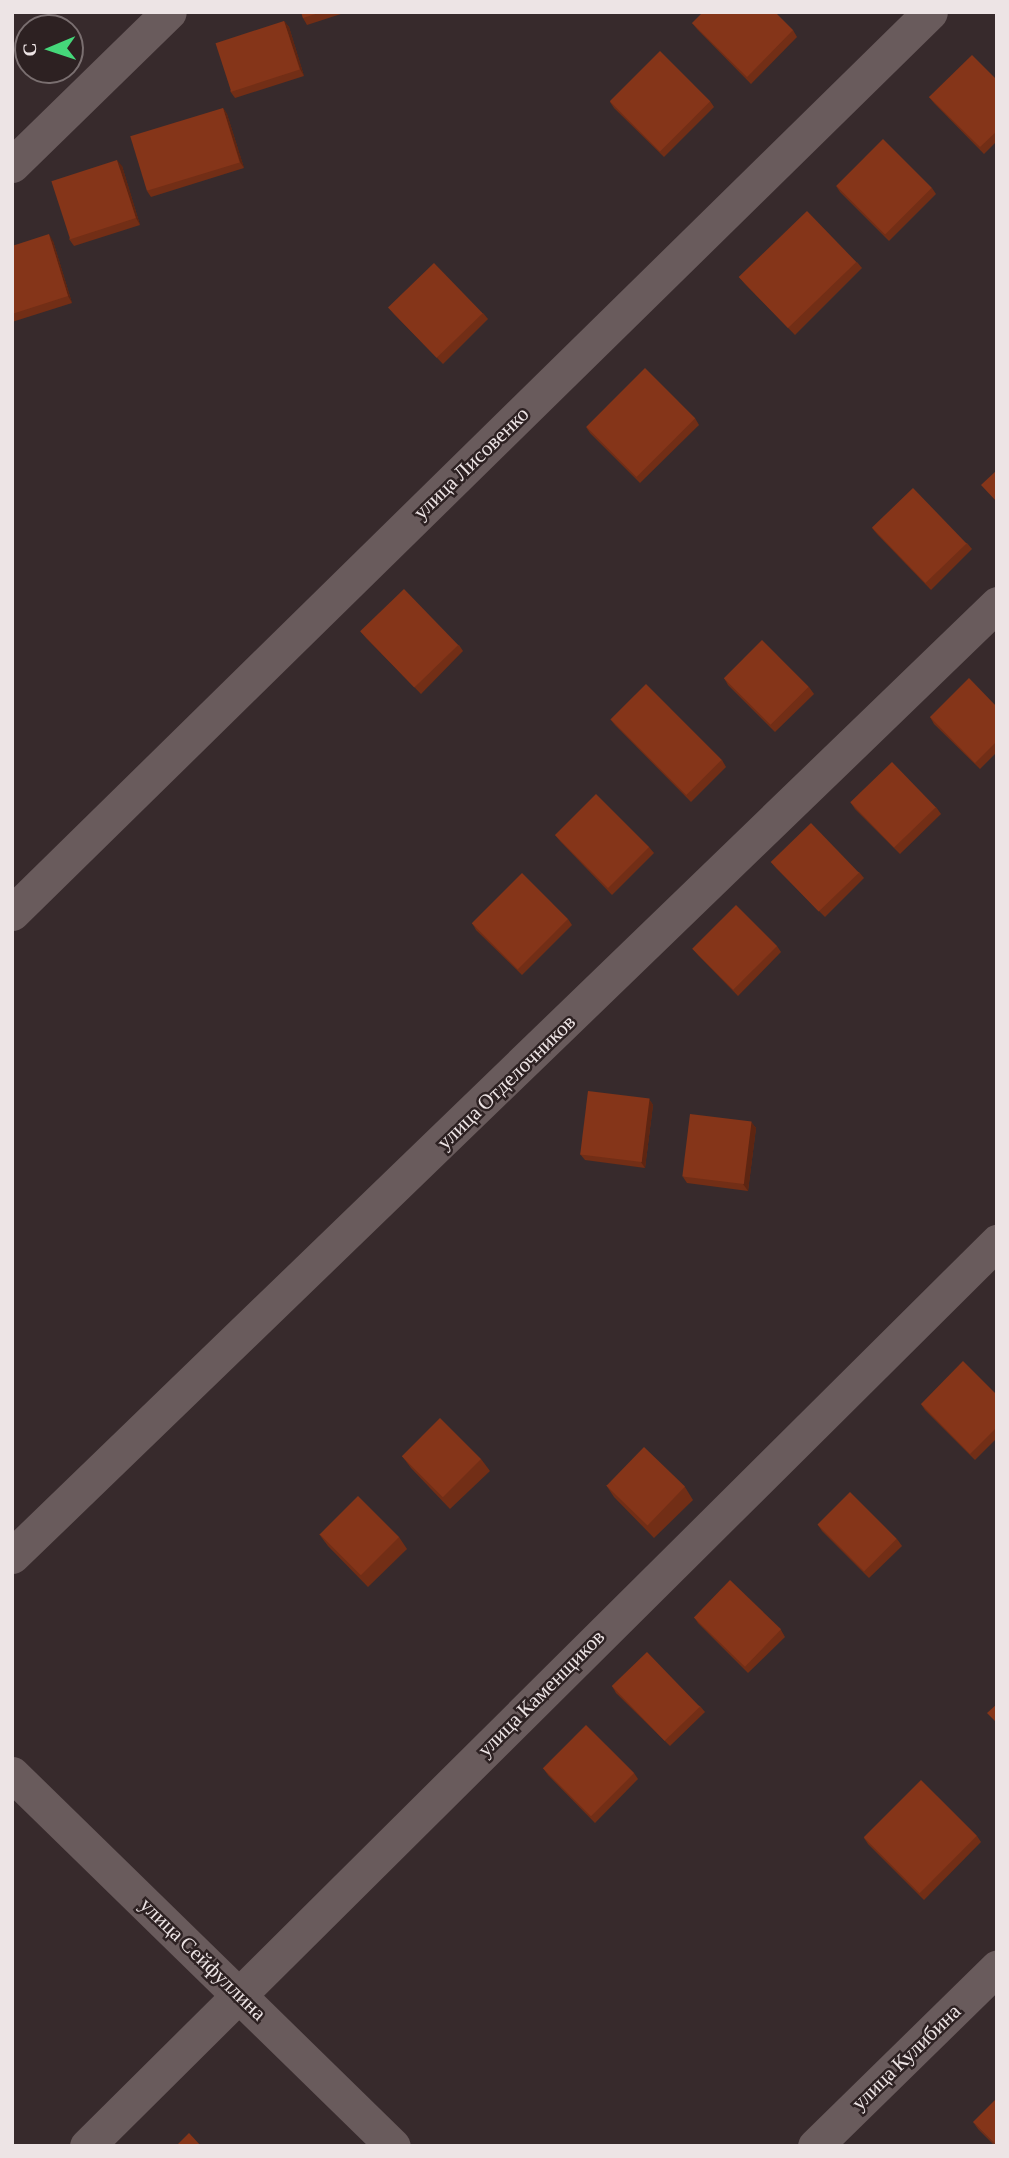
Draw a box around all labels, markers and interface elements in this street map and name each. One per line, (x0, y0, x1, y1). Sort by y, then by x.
north arrow (14, 14, 84, 84)
text: С (19, 42, 40, 57)
street label: улица Лисовенко (408, 401, 534, 525)
street label: улица Отделочников (431, 1009, 581, 1155)
street label: улица Каменщиков (472, 1624, 610, 1762)
street label: улица Сейфуллина (135, 1892, 271, 2026)
street label: улица Кулибина (846, 1999, 966, 2115)

